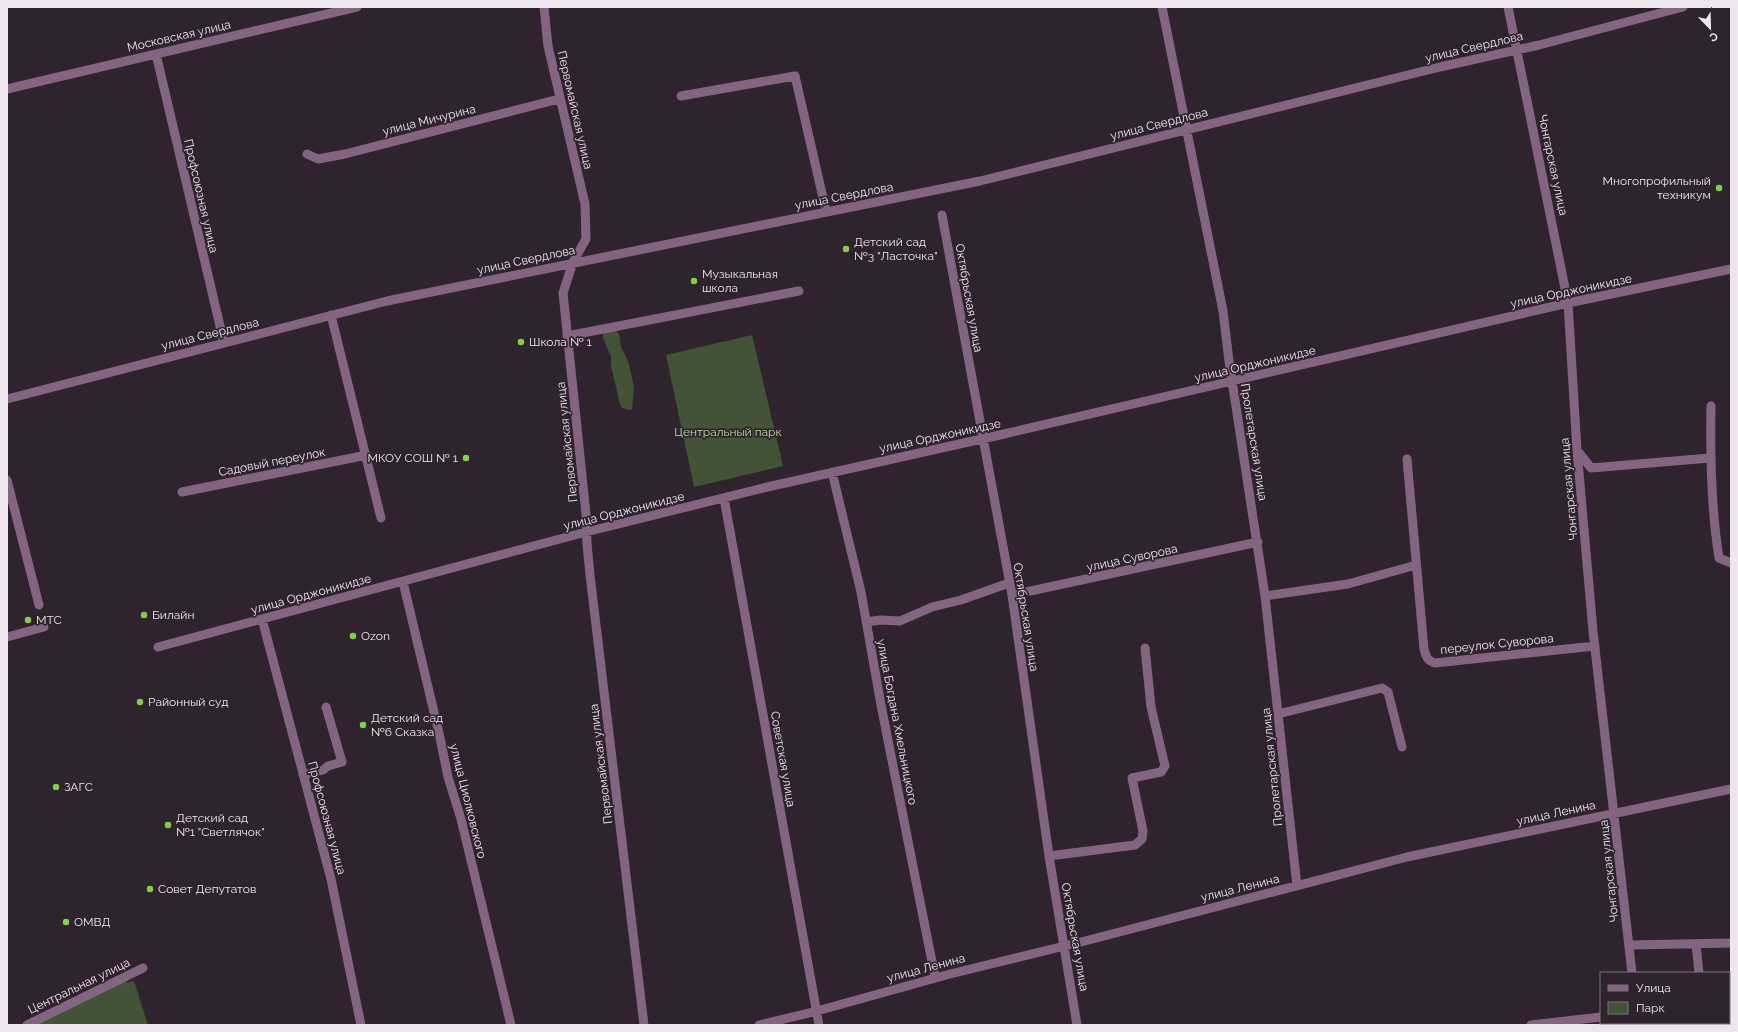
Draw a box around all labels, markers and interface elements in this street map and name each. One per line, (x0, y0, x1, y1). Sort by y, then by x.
north arrow (1690, 8, 1730, 48)
street label: Московская улица (126, 17, 232, 55)
street label: улица Свердлова (1424, 29, 1524, 65)
text: С (1707, 29, 1720, 44)
street label: Первомайская улица (555, 50, 595, 170)
street label: улица Мичурина (381, 102, 477, 138)
street label: улица Свердлова (1109, 105, 1209, 143)
street label: Чонгарская улица (1535, 113, 1571, 217)
street label: Профсоюзная улица (181, 138, 221, 254)
place label: Многопрофильный техникум (1603, 174, 1711, 202)
street label: улица Свердлова (794, 180, 894, 212)
marker: Многопрофильный техникум (1714, 183, 1724, 193)
place label: Детский сад №3 "Ласточка" (854, 235, 937, 263)
street label: улица Свердлова (476, 243, 576, 277)
street label: Октябрьская улица (953, 243, 985, 353)
marker: Детский сад №3 "Ласточка" (841, 244, 851, 254)
place label: Музыкальная школа (702, 267, 778, 295)
street label: улица Орджоникидзе (1509, 271, 1633, 311)
marker: Музыкальная школа (689, 276, 699, 286)
street label: улица Свердлова (160, 315, 260, 353)
place label: Школа № 1 (529, 335, 592, 349)
marker: Школа № 1 (516, 337, 526, 347)
street label: улица Орджоникидзе (1193, 343, 1317, 385)
street label: Первомайская улица (554, 381, 580, 503)
street label: Пролетарская улица (1238, 382, 1270, 502)
street label: улица Орджоникидзе (878, 416, 1002, 456)
park label: Центральный парк (674, 425, 782, 439)
street label: Чонгарская улица (1558, 437, 1580, 541)
street label: Садовый переулок (217, 445, 327, 479)
place label: МКОУ СОШ № 1 (367, 451, 458, 465)
marker: МКОУ СОШ № 1 (461, 453, 471, 463)
street label: улица Орджоникидзе (562, 489, 686, 533)
street label: улица Суворова (1085, 542, 1179, 574)
street label: Октябрьская улица (1010, 562, 1042, 672)
street label: улица Орджоникидзе (249, 571, 373, 617)
place label: Билайн (152, 608, 194, 622)
marker: Билайн (139, 610, 149, 620)
place label: МТС (36, 613, 62, 627)
marker: МТС (23, 615, 33, 625)
place label: Ozon (361, 629, 390, 643)
marker: Ozon (348, 631, 358, 641)
street label: переулок Суворова (1440, 631, 1554, 657)
street label: улица Богдана Хмельницкого (874, 638, 920, 806)
place label: Районный суд (148, 695, 229, 709)
marker: Районный суд (135, 697, 145, 707)
street label: Первомайская улица (587, 703, 615, 825)
street label: Пролетарская улица (1259, 707, 1285, 827)
street label: Советская улица (768, 710, 798, 808)
place label: Детский сад №6 Сказка (371, 711, 443, 739)
marker: Детский сад №6 Сказка (358, 720, 368, 730)
street label: улица Циолковского (447, 742, 489, 860)
street label: Профсоюзная улица (305, 760, 349, 876)
place label: ЗАГС (64, 780, 93, 794)
marker: ЗАГС (51, 782, 61, 792)
street label: улица Ленина (1515, 798, 1597, 828)
place label: Детский сад №1 "Светлячок" (176, 811, 265, 839)
street label: Чонгарская улица (1597, 819, 1621, 923)
marker: Детский сад №1 "Светлячок" (163, 820, 173, 830)
street label: улица Ленина (1199, 871, 1281, 905)
place label: Совет Депутатов (158, 882, 256, 896)
street label: Октябрьская улица (1059, 882, 1091, 992)
marker: Совет Депутатов (145, 884, 155, 894)
place label: ОМВД (74, 915, 110, 929)
marker: ОМВД (61, 917, 71, 927)
street label: улица Ленина (885, 951, 967, 985)
street label: Центральная улица (26, 955, 132, 1017)
legend (1600, 972, 1730, 1024)
text: Улица (1636, 981, 1671, 995)
text: Парк (1636, 1001, 1665, 1015)

